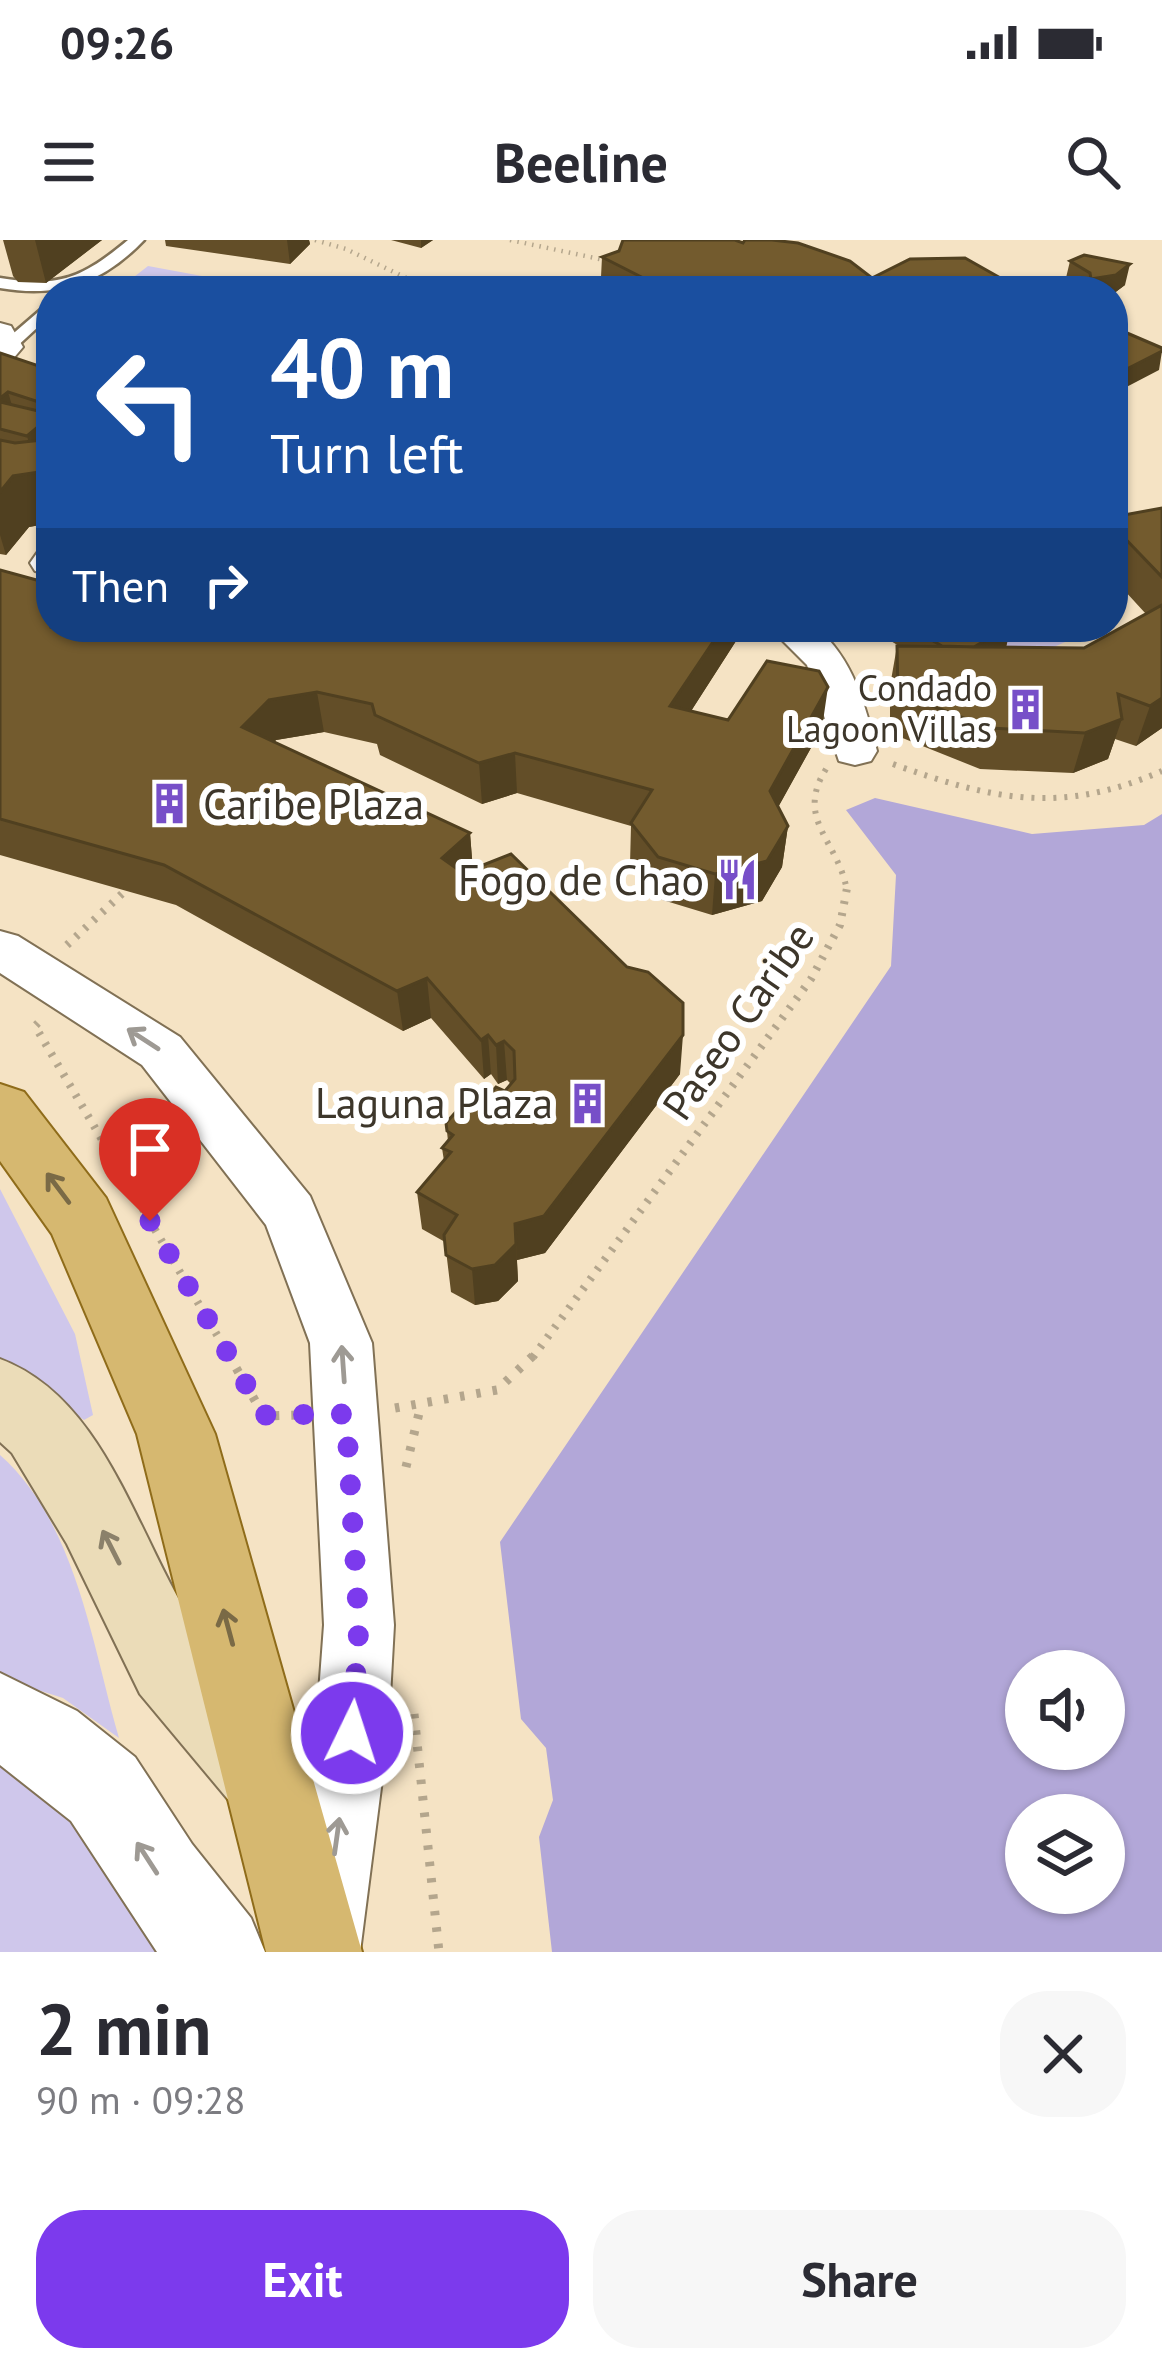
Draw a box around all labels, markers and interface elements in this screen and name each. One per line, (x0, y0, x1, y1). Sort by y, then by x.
text: 09:26 (60, 13, 174, 71)
text: Beeline (494, 127, 668, 197)
icon: menu (36, 129, 102, 195)
icon: search (1060, 129, 1126, 195)
text: 40 m (270, 312, 454, 421)
icon: left (72, 324, 228, 480)
text: Turn left (270, 418, 464, 488)
icon: right (193, 552, 259, 618)
text: Then (72, 556, 169, 614)
place label: Condado Lagoon Villas (786, 664, 992, 752)
building icon: Condado Lagoon Villas (1003, 686, 1049, 732)
place label: Caribe Plaza (203, 776, 424, 831)
building icon: Caribe Plaza (146, 781, 192, 827)
place label: Fogo de Chao (458, 852, 704, 907)
restaurant icon: Fogo de Chao (715, 857, 761, 903)
street label: Paseo Caribe (649, 911, 826, 1130)
one-way arrow (126, 1026, 160, 1051)
place label: Laguna Plaza (315, 1075, 553, 1130)
building icon: Laguna Plaza (564, 1080, 610, 1126)
pin (99, 1098, 201, 1221)
icon: arrive (117, 1116, 183, 1182)
one-way arrow (45, 1172, 71, 1205)
one-way arrow (331, 1345, 354, 1384)
one-way arrow (98, 1530, 121, 1565)
one-way arrow (216, 1609, 238, 1647)
map controls (1005, 1650, 1125, 1914)
button: sound (1005, 1650, 1125, 1770)
position arrow (289, 1670, 415, 1796)
button: layers (1005, 1794, 1125, 1914)
one-way arrow (326, 1817, 349, 1856)
one-way arrow (135, 1842, 159, 1876)
text: 2 min (36, 1982, 212, 2075)
button: close (1000, 1991, 1126, 2117)
text: 90 m · 09:28 (36, 2074, 245, 2125)
button: Exit (36, 2210, 569, 2348)
button: Share (593, 2210, 1126, 2348)

